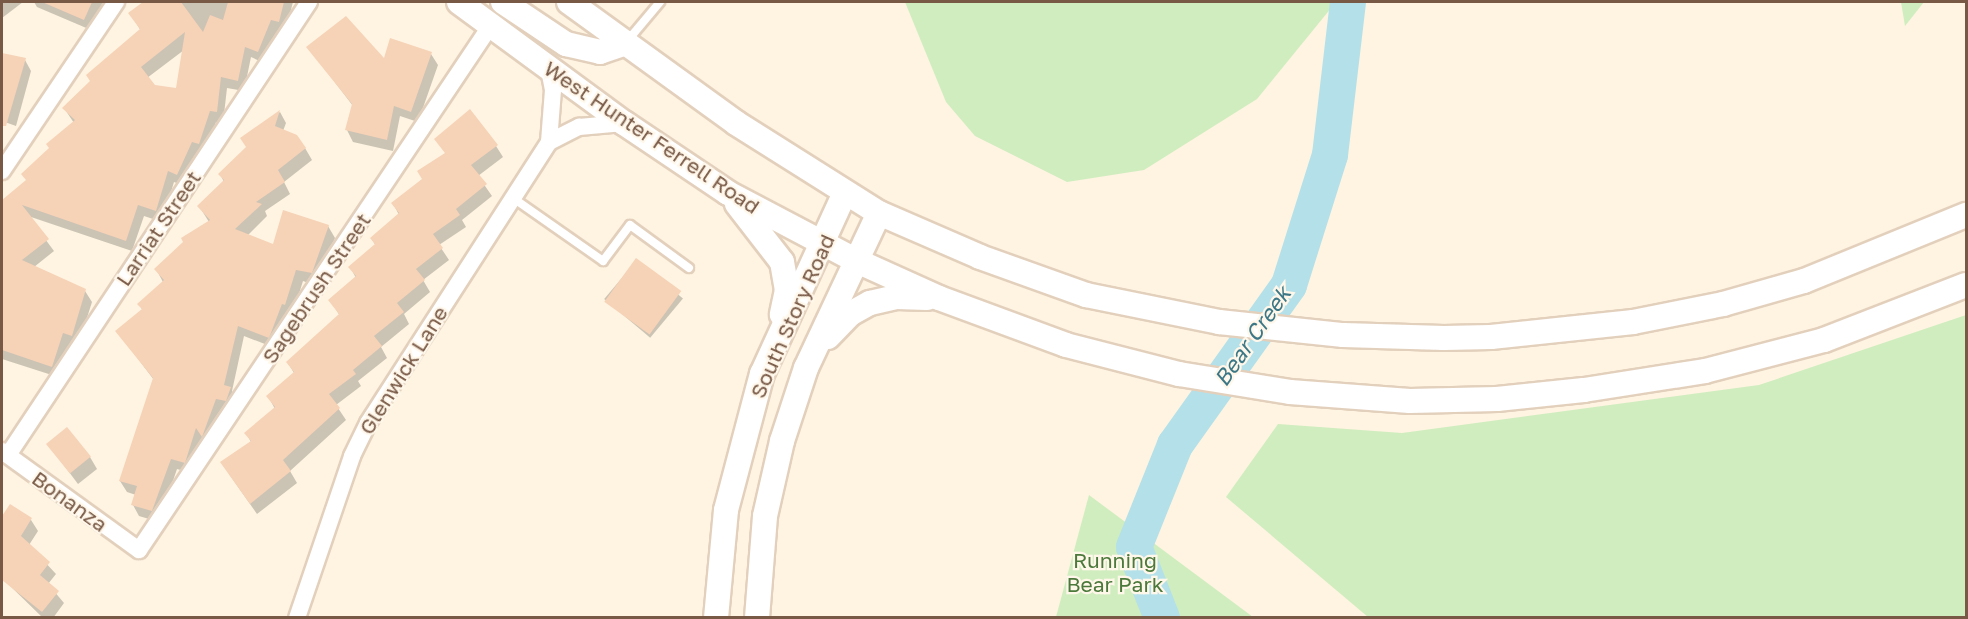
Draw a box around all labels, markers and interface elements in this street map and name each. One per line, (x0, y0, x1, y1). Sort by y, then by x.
street label: West Hunter Ferrell Road (539, 55, 765, 219)
street label: Larriat Street (110, 166, 206, 290)
street label: Sagebrush Street (256, 208, 376, 368)
street label: South Story Road (745, 230, 839, 402)
water label: Bear Creek (1208, 281, 1296, 391)
street label: Glenwick Lane (353, 301, 453, 439)
street label: Bonanza (27, 465, 113, 537)
park label: Running Bear Park (1066, 547, 1164, 597)

